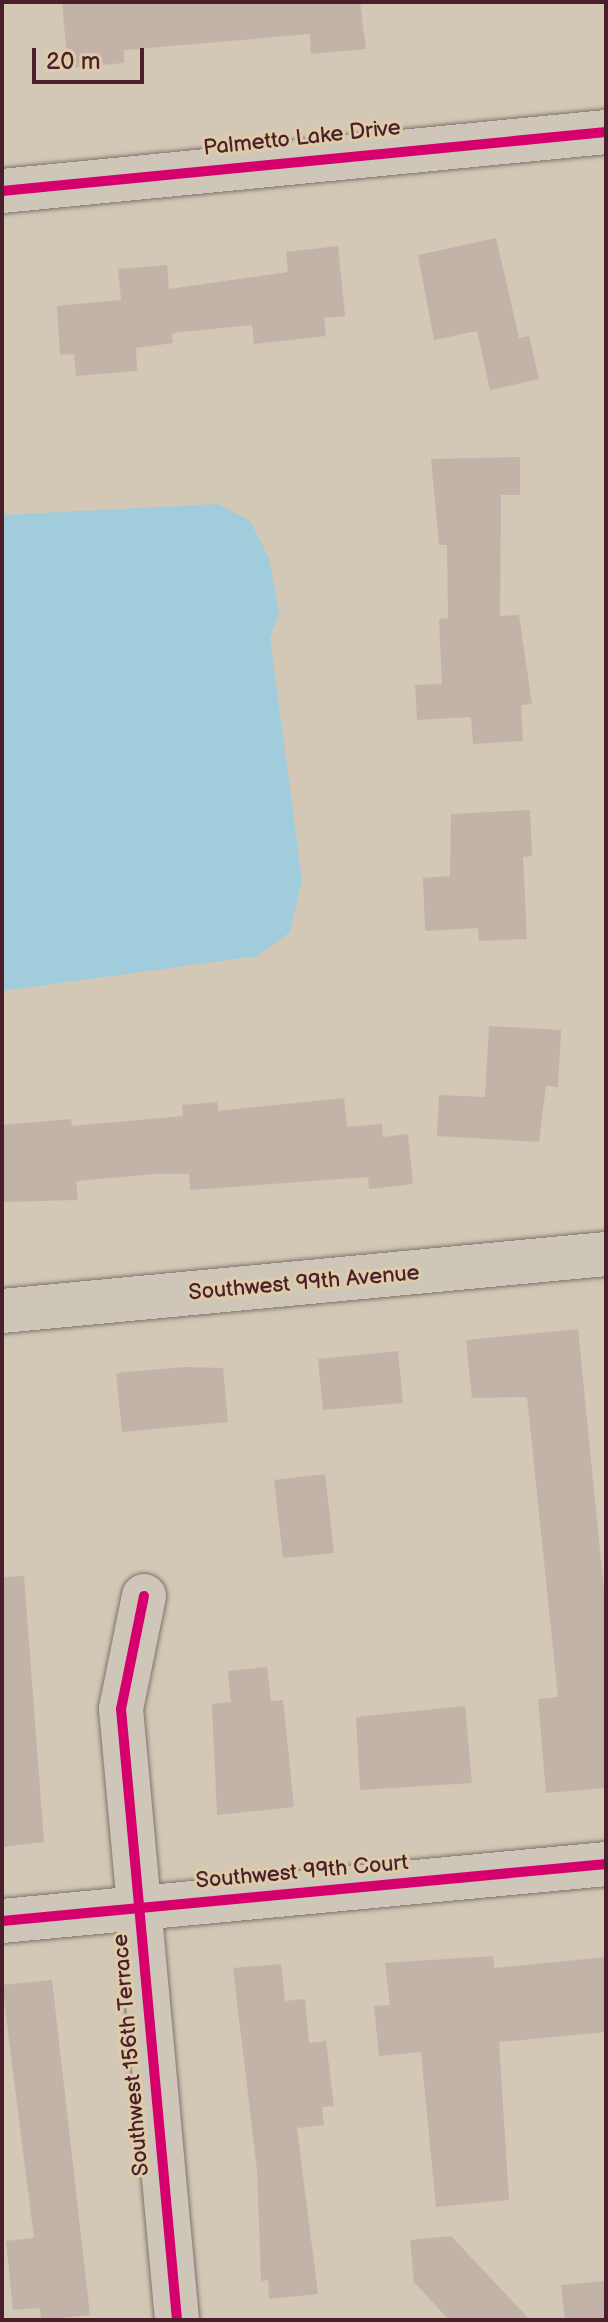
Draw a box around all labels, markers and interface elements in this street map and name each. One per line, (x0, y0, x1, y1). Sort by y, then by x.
scale bar (36, 32, 148, 82)
text: 20 m (46, 47, 101, 76)
street label: Palmetto Lake Drive (202, 115, 402, 161)
street label: Southwest 99th Avenue (187, 1260, 421, 1306)
street label: Southwest 99th Court (195, 1850, 409, 1894)
street label: Southwest 156th Terrace (107, 1932, 155, 2178)

